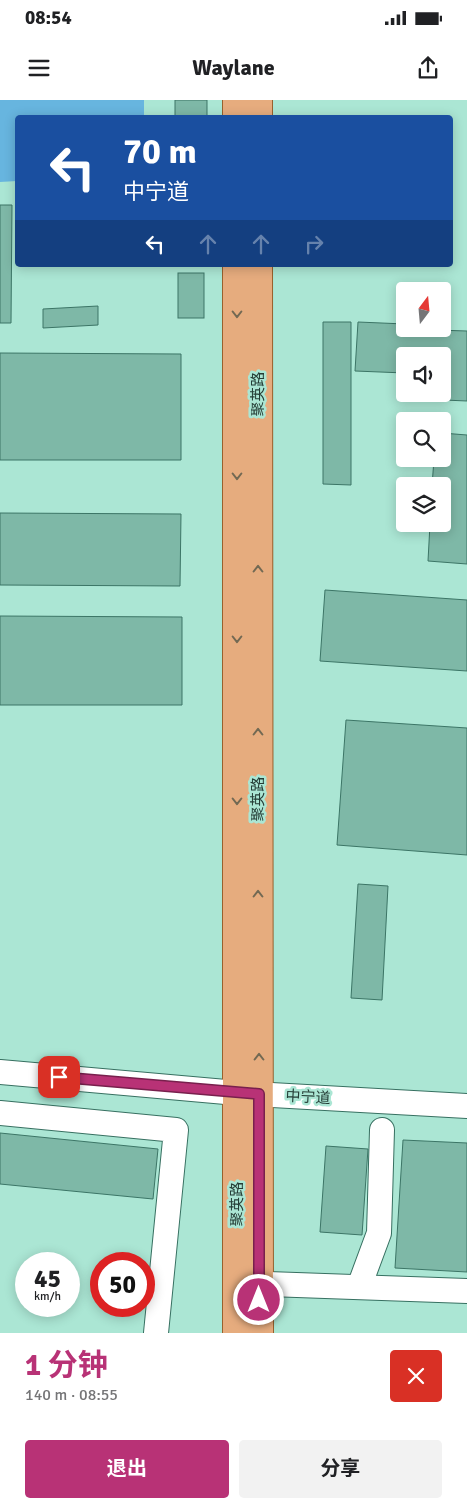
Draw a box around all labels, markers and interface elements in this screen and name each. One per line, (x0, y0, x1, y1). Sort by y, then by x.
text: 08:54 (25, 6, 72, 30)
icon: menu (25, 54, 53, 82)
text: Waylane (192, 54, 275, 81)
icon: share (414, 54, 442, 82)
text: 70 m (123, 130, 197, 173)
icon: left (40, 135, 105, 200)
text: 中宁道 (123, 178, 189, 205)
icon: left (141, 230, 169, 258)
icon: ahead (194, 230, 222, 258)
icon: ahead (247, 230, 275, 258)
icon: right (300, 230, 328, 258)
north arrow (396, 282, 451, 338)
map controls (396, 282, 451, 532)
one-way arrow (232, 310, 242, 318)
button: sound (396, 347, 451, 402)
street label: 聚英路 (249, 371, 267, 417)
button: search (396, 412, 451, 467)
one-way arrow (232, 472, 242, 480)
button: layers (396, 477, 451, 532)
one-way arrow (253, 565, 263, 573)
one-way arrow (232, 635, 242, 643)
one-way arrow (253, 728, 263, 736)
street label: 聚英路 (249, 776, 267, 822)
one-way arrow (232, 798, 242, 805)
one-way arrow (253, 890, 263, 898)
one-way arrow (254, 1053, 264, 1060)
pin (38, 1056, 80, 1098)
icon: arrive (45, 1063, 73, 1091)
street label: 中宁道 (285, 1087, 331, 1107)
street label: 聚英路 (228, 1181, 246, 1227)
speed limit sign: 50 (90, 1252, 155, 1317)
text: 45 (34, 1263, 61, 1294)
position arrow (232, 1273, 284, 1325)
text: km/h (34, 1289, 61, 1304)
text: 1 分钟 (25, 1347, 108, 1384)
button: close (390, 1350, 442, 1402)
text: 140 m · 08:55 (25, 1385, 118, 1405)
button: 退出 (25, 1440, 229, 1498)
button: 分享 (239, 1440, 442, 1498)

